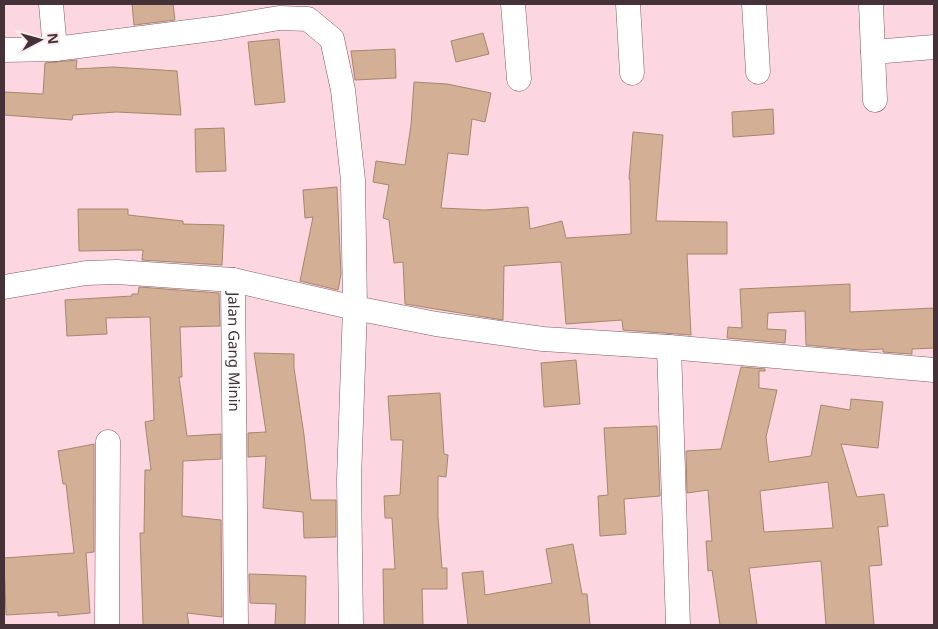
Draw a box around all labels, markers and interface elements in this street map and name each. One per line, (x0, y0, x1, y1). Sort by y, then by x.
north arrow (15, 15, 65, 65)
text: N (43, 32, 63, 45)
street label: Jalan Gang Minin (224, 290, 245, 412)

